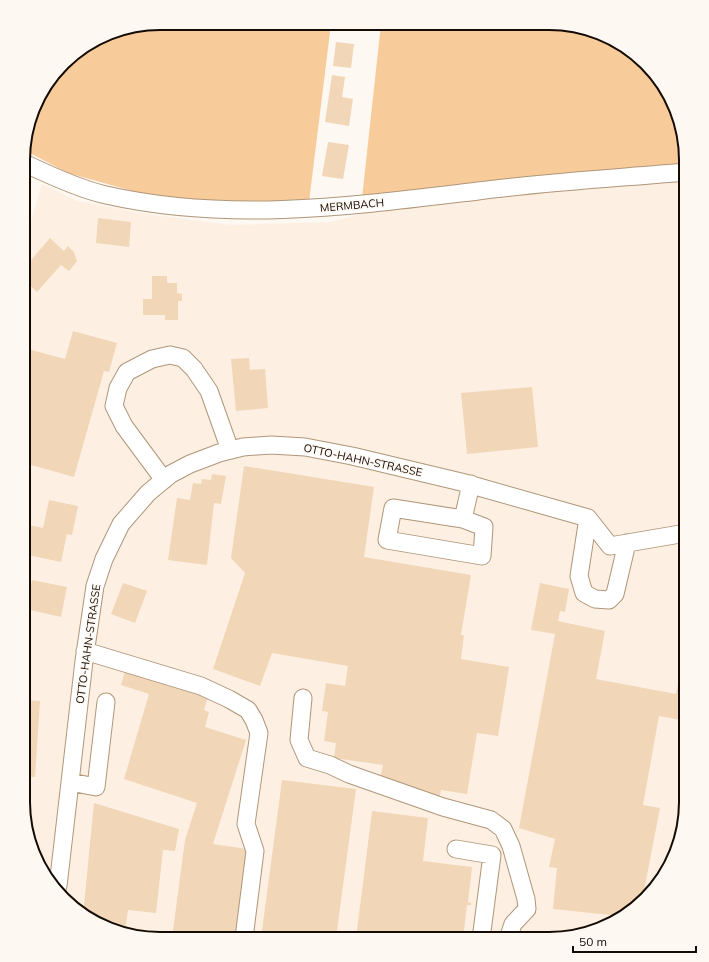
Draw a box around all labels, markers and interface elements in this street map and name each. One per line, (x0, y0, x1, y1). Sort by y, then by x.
street label: MERMBACH (319, 195, 385, 215)
street label: OTTO-HAHN-STRASSE (302, 441, 424, 479)
street label: OTTO-HAHN-STRASSE (73, 583, 103, 705)
scale bar (573, 928, 696, 954)
text: 50 m (579, 934, 607, 949)

